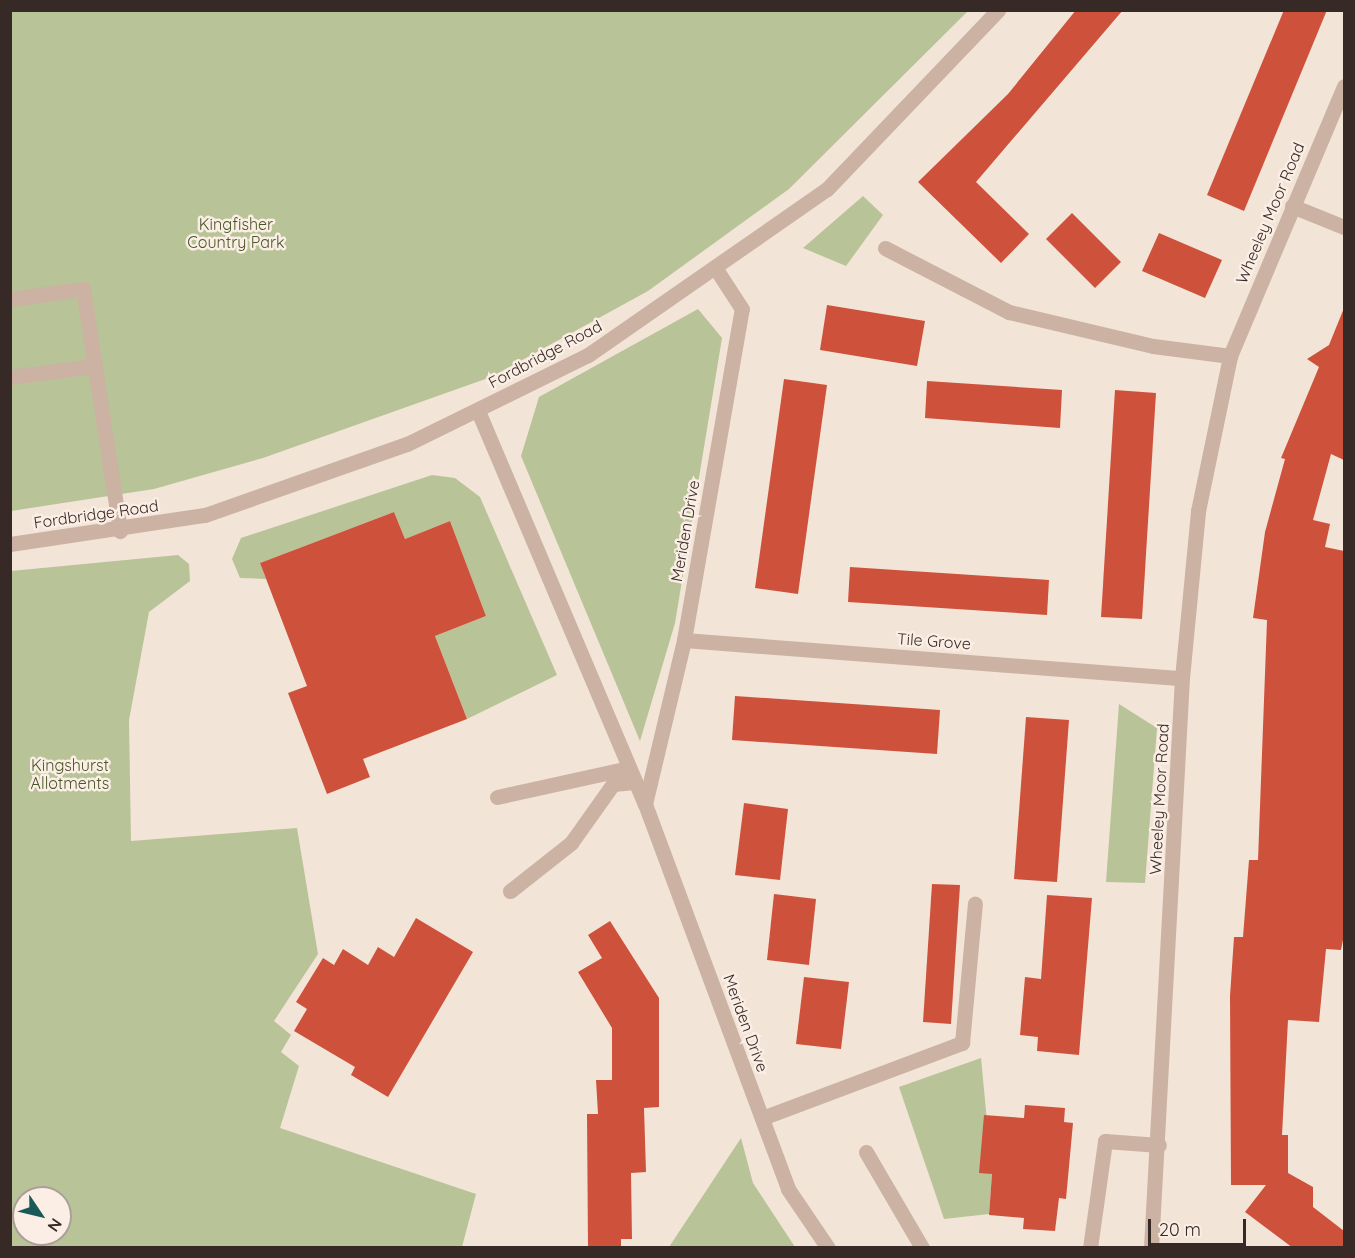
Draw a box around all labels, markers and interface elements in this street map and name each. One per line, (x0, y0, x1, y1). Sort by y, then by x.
street label: Wheeley Moor Road (1232, 140, 1308, 286)
park label: Kingfisher Country Park (187, 214, 285, 252)
street label: Fordbridge Road (485, 316, 605, 392)
street label: Meriden Drive (667, 479, 703, 583)
street label: Fordbridge Road (32, 496, 160, 532)
street label: Tile Grove (896, 629, 972, 653)
street label: Wheeley Moor Road (1145, 723, 1173, 875)
park label: Kingshurst Allotments (31, 755, 109, 793)
street label: Meriden Drive (719, 971, 773, 1075)
north arrow (12, 1186, 72, 1246)
scale bar (1151, 1207, 1248, 1245)
text: N (44, 1215, 67, 1236)
text: 20 m (1159, 1218, 1201, 1241)

